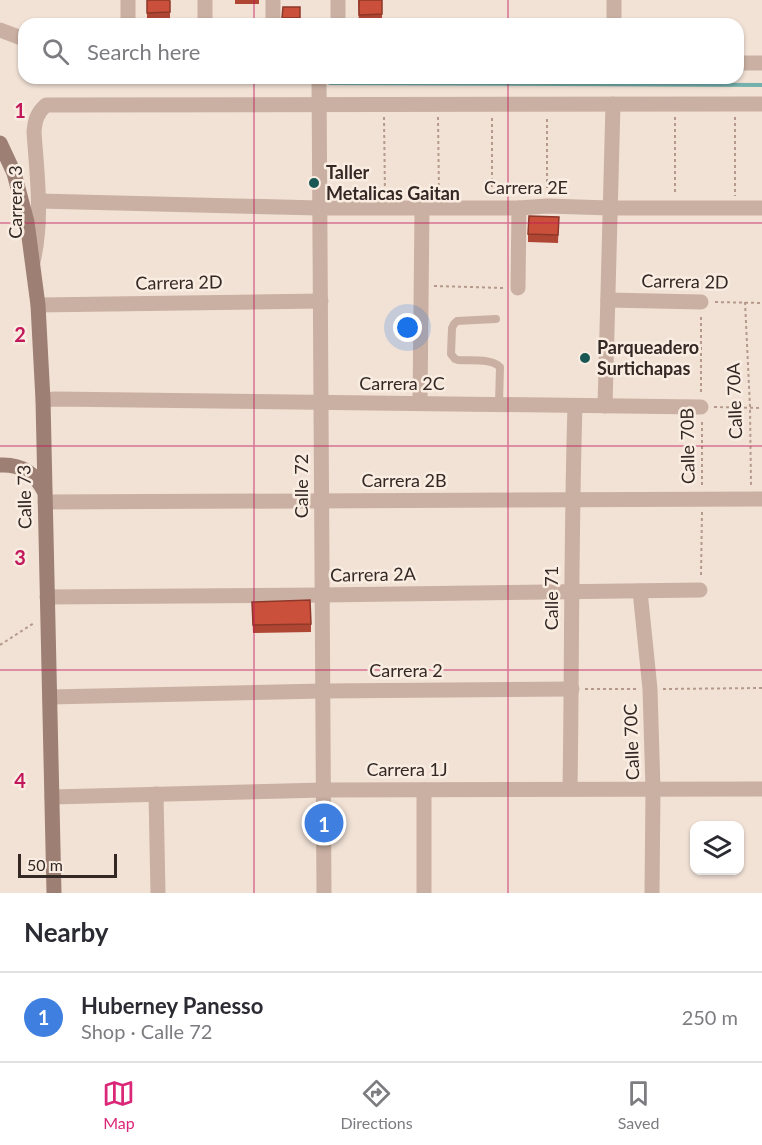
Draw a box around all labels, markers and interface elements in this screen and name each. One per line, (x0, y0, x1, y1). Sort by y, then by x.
search box (18, 18, 744, 84)
icon: search (39, 35, 72, 68)
text: Search here (87, 38, 200, 65)
text: 1 (14, 98, 26, 122)
place label: Taller Metalicas Gaitan (326, 161, 460, 204)
street label: Carrera 3 (4, 165, 26, 239)
marker: Taller Metalicas Gaitan (307, 176, 321, 190)
street label: Carrera 2E (484, 176, 568, 198)
street label: Carrera 2D (641, 269, 729, 293)
street label: Carrera 2D (135, 270, 223, 294)
your location (393, 313, 422, 342)
text: 2 (14, 322, 26, 346)
place label: Parqueadero Surtichapas (597, 336, 699, 379)
marker: Parqueadero Surtichapas (578, 351, 592, 365)
street label: Calle 70A (722, 362, 746, 440)
street label: Carrera 2C (359, 372, 445, 394)
street label: Calle 70B (675, 408, 699, 484)
street label: Calle 72 (290, 454, 312, 518)
street label: Calle 73 (12, 465, 36, 529)
street label: Carrera 2B (361, 469, 447, 491)
text: 3 (14, 545, 26, 569)
street label: Carrera 2A (330, 562, 417, 586)
street label: Calle 71 (540, 566, 562, 630)
street label: Carrera 2 (369, 659, 443, 681)
street label: Calle 70C (619, 703, 643, 781)
street label: Carrera 1J (366, 758, 448, 780)
text: 4 (14, 768, 26, 792)
pin: 1 (304, 800, 344, 846)
map controls (690, 821, 744, 875)
button: layers (690, 821, 744, 875)
scale bar (18, 851, 117, 878)
text: 50 m (27, 855, 63, 874)
text: Nearby (24, 916, 109, 948)
text: Huberney Panesso (81, 992, 263, 1019)
text: 1 (38, 1005, 49, 1029)
text: 250 m (682, 1005, 738, 1029)
text: Shop · Calle 72 (81, 1019, 212, 1043)
tab: Map (102, 1077, 135, 1132)
tab: Directions (340, 1077, 413, 1132)
tab: Saved (618, 1077, 659, 1132)

